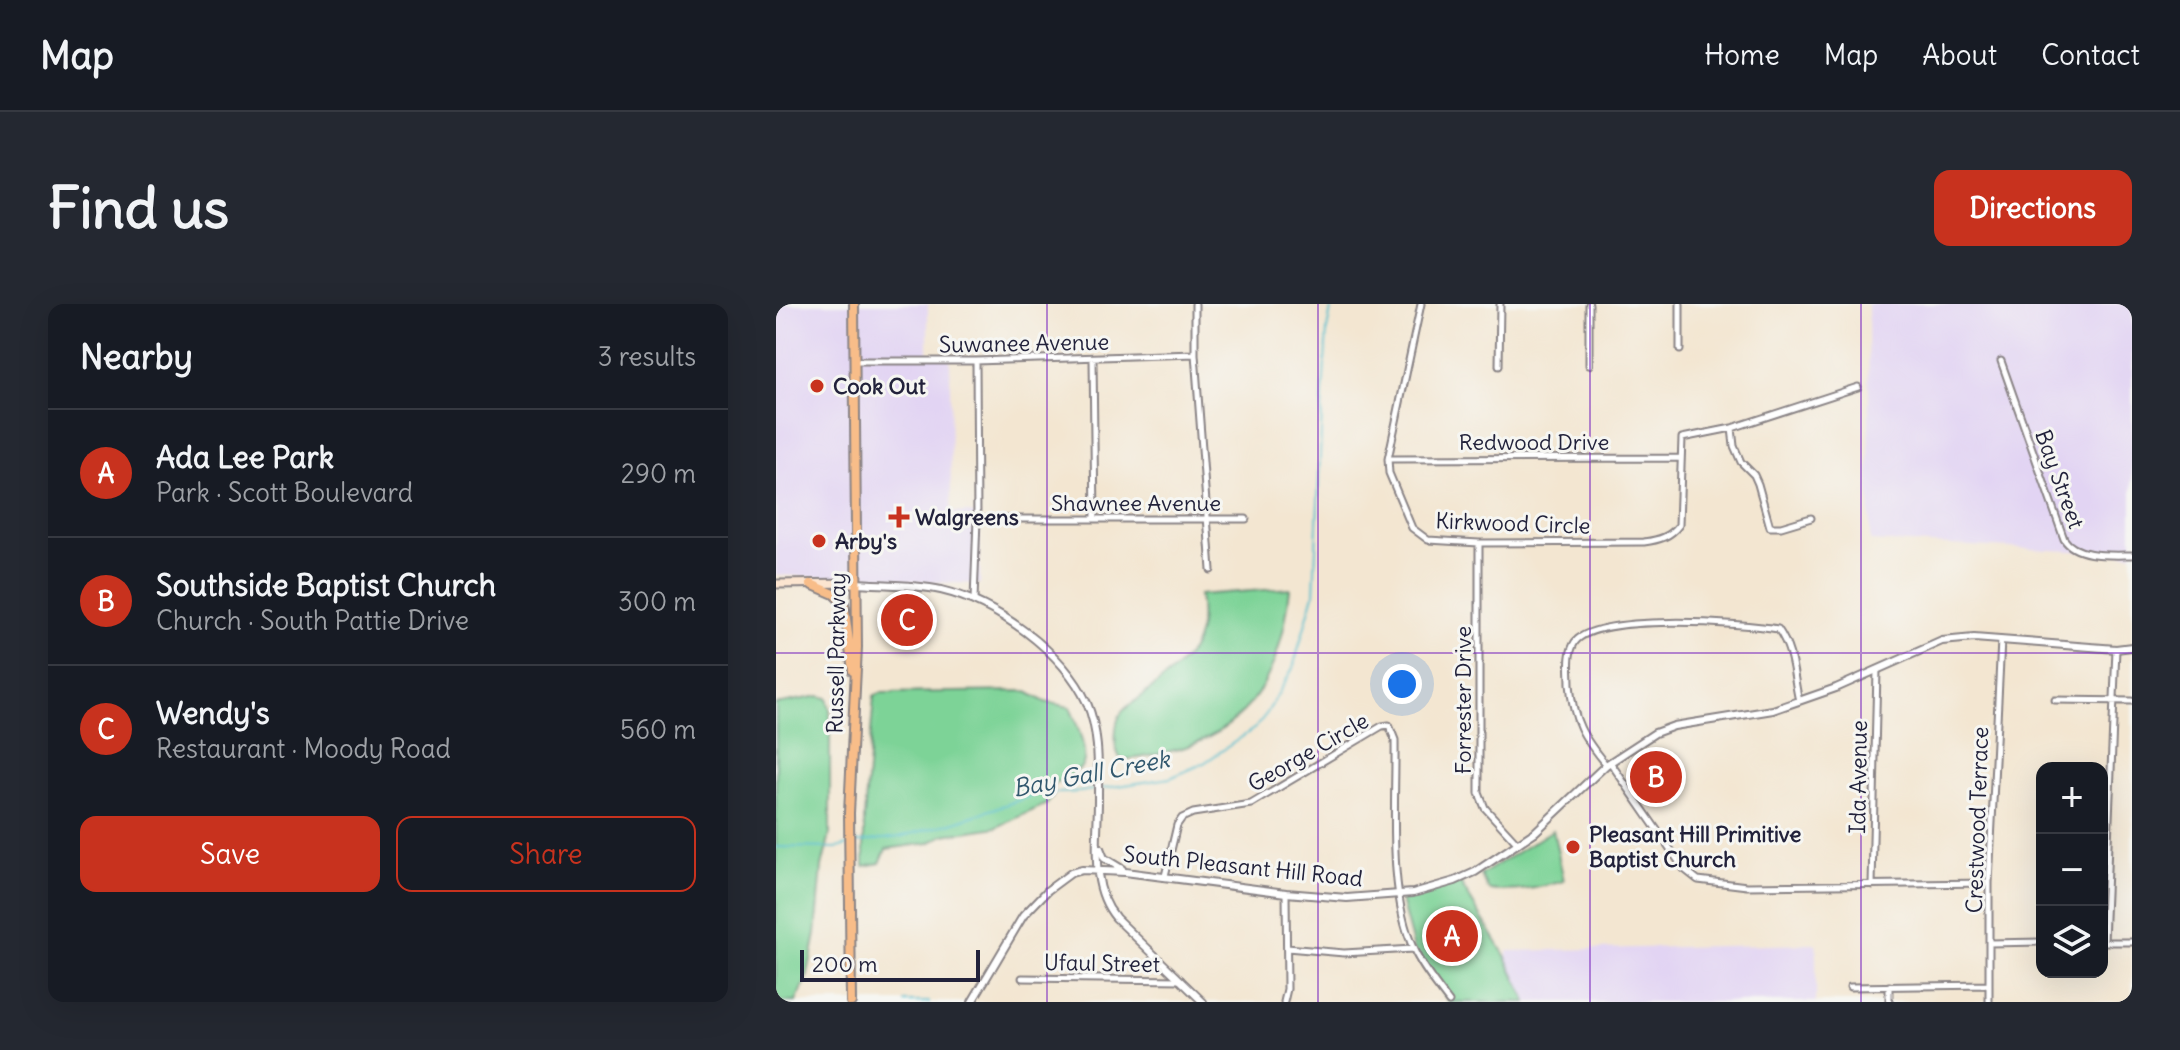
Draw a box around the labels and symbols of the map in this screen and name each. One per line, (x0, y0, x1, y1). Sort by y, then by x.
street label: Suwanee Avenue (939, 328, 1109, 358)
place label: Cook Out (833, 372, 926, 400)
marker: Cook Out (808, 377, 826, 395)
street label: Bay Street (2029, 426, 2091, 532)
street label: Redwood Drive (1459, 428, 1609, 456)
street label: Shawnee Avenue (1051, 489, 1221, 517)
place label: Walgreens (915, 503, 1019, 531)
street label: Kirkwood Circle (1435, 506, 1591, 540)
marker: Walgreens (890, 508, 908, 526)
place label: Arby's (835, 527, 897, 555)
marker: Arby's (810, 532, 828, 550)
street label: Russell Parkway (821, 572, 851, 734)
pin: C (881, 590, 933, 650)
street label: Forrester Drive (1449, 626, 1477, 774)
your location (1382, 664, 1422, 704)
street label: George Circle (1243, 706, 1373, 798)
street label: Ida Avenue (1843, 720, 1873, 834)
street label: Crestwood Terrace (1960, 726, 1994, 914)
water label: Bay Gall Creek (1010, 743, 1174, 803)
pin: B (1630, 747, 1682, 807)
place label: Pleasant Hill Primitive Baptist Church (1589, 820, 1802, 873)
marker: Pleasant Hill Primitive Baptist Church (1564, 838, 1582, 856)
street label: South Pleasant Hill Road (1122, 840, 1364, 893)
pin: A (1426, 906, 1478, 966)
scale bar (800, 946, 980, 982)
street label: Ufaul Street (1044, 948, 1160, 978)

